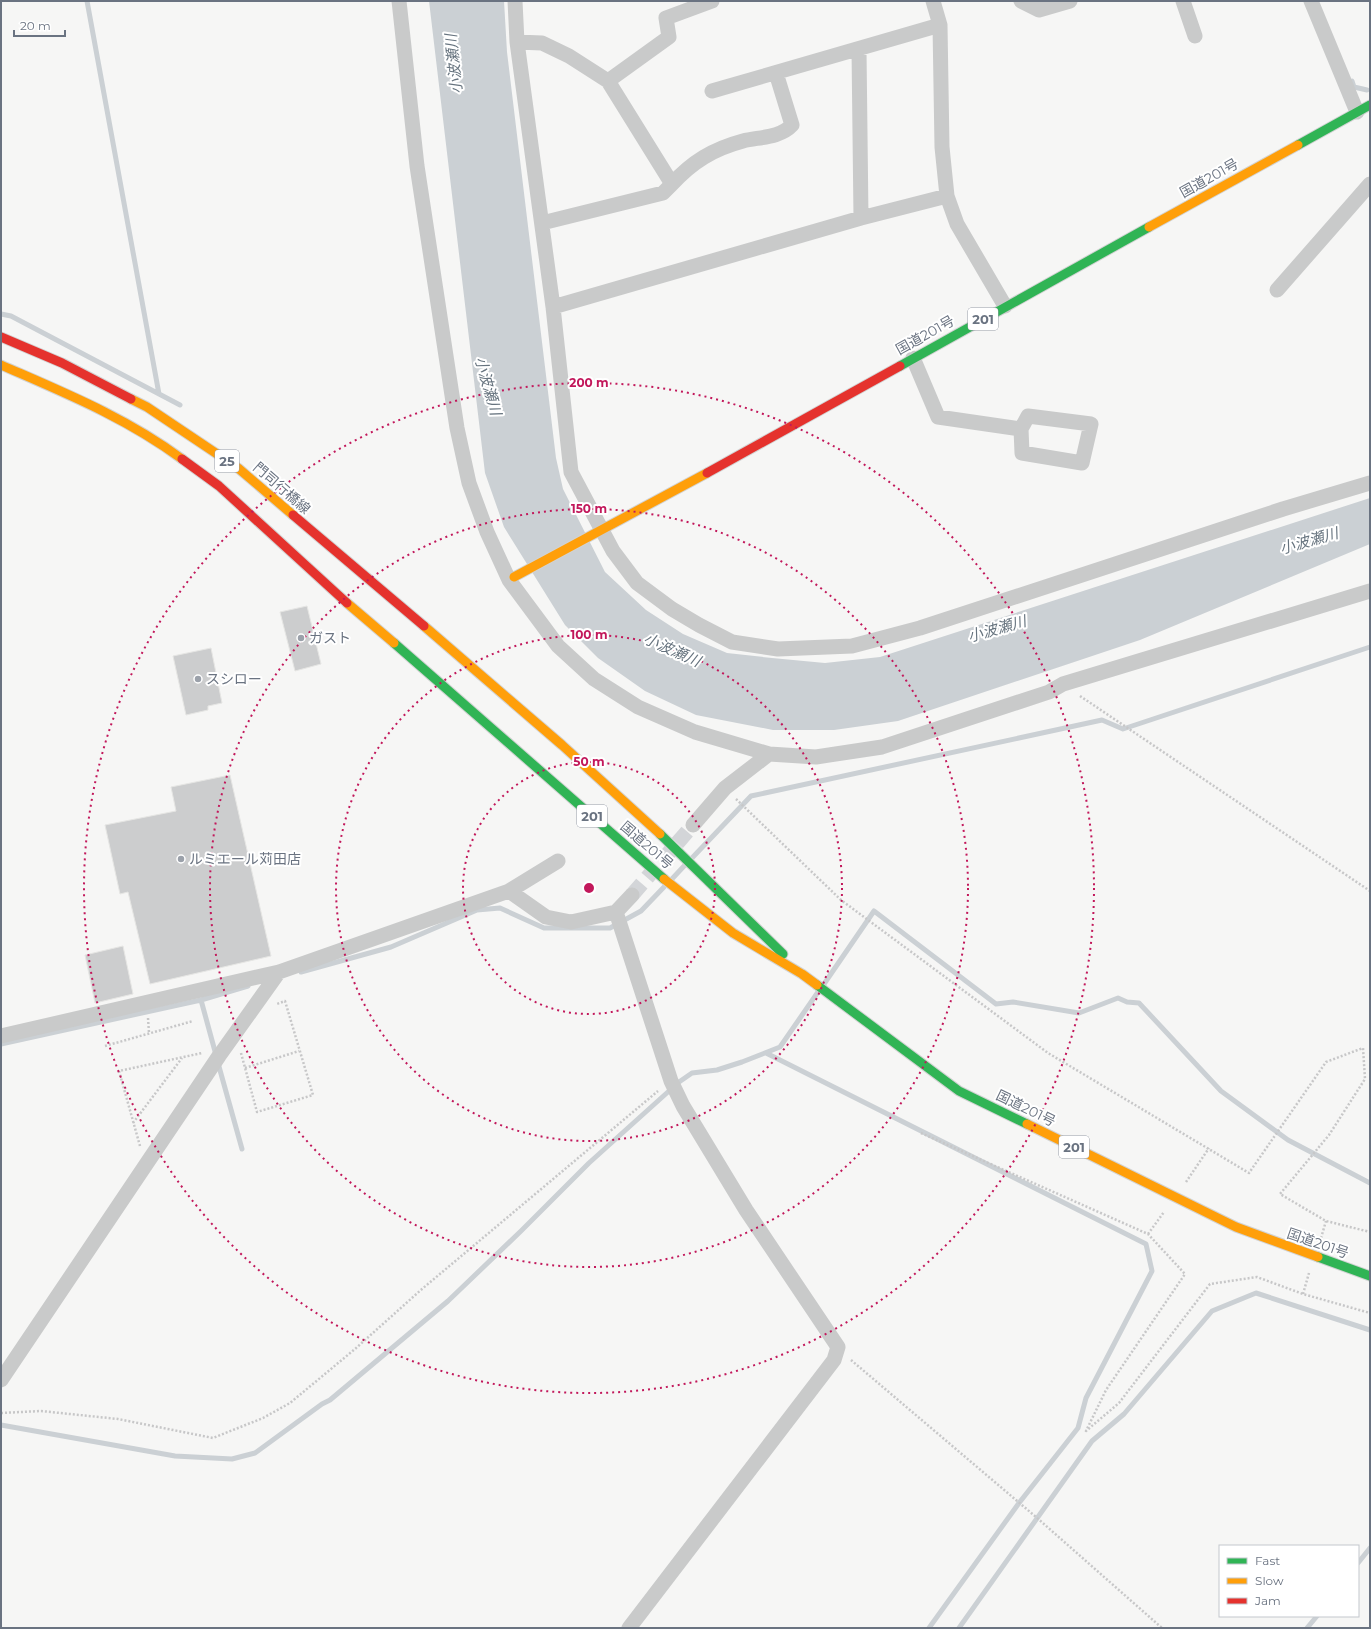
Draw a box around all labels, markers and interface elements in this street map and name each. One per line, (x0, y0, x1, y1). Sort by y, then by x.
scale bar (14, 12, 65, 38)
text: 20 m (20, 18, 51, 33)
water label: 小波瀬川 (441, 31, 466, 95)
street label: 国道201号 (1177, 155, 1241, 201)
road number: 201 (968, 308, 998, 330)
street label: 国道201号 (893, 312, 957, 358)
water label: 小波瀬川 (471, 354, 506, 419)
text: 200 m (569, 375, 609, 390)
road number: 25 (215, 450, 239, 472)
street label: 門司行橋線 (250, 458, 314, 518)
text: 150 m (571, 501, 607, 516)
water label: 小波瀬川 (1277, 523, 1342, 558)
water label: 小波瀬川 (965, 611, 1030, 646)
text: 100 m (571, 627, 607, 642)
place label: ガスト (309, 629, 351, 647)
water label: 小波瀬川 (641, 629, 705, 671)
marker: ガスト (296, 633, 306, 643)
place label: スシロー (206, 670, 262, 688)
marker: スシロー (193, 674, 203, 684)
text: 50 m (573, 754, 605, 769)
road number: 201 (577, 805, 607, 827)
street label: 国道201号 (617, 817, 677, 873)
place label: ルミエール苅田店 (189, 850, 301, 868)
marker: ルミエール苅田店 (176, 854, 186, 864)
centre of rings (582, 881, 596, 895)
street label: 国道201号 (993, 1086, 1059, 1130)
road number: 201 (1059, 1136, 1089, 1158)
street label: 国道201号 (1285, 1224, 1351, 1262)
legend (1219, 1545, 1359, 1617)
text: Fast (1255, 1553, 1280, 1568)
text: Slow (1255, 1573, 1284, 1588)
text: Jam (1254, 1593, 1281, 1608)

